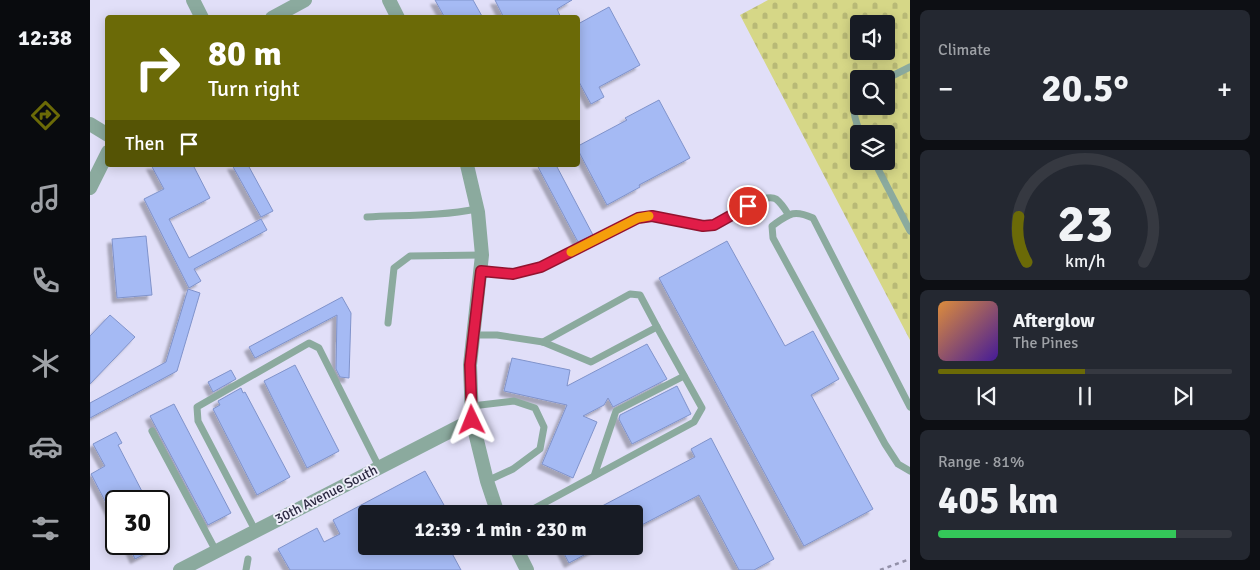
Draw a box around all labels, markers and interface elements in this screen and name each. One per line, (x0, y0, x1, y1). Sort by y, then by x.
map controls (850, 15, 895, 170)
button: sound (850, 15, 895, 60)
text: 12:38 (18, 24, 72, 51)
text: 80 m (208, 32, 282, 75)
icon: right (125, 35, 190, 100)
text: Climate (938, 40, 991, 60)
text: 20.5° (1041, 65, 1129, 112)
button: search (850, 70, 895, 115)
text: − (938, 72, 953, 106)
text: + (1217, 72, 1232, 106)
text: Turn right (208, 75, 300, 102)
icon: directions (28, 98, 63, 133)
button: layers (850, 125, 895, 170)
icon: arrive (175, 130, 203, 158)
text: Then (125, 132, 165, 156)
icon: music (28, 181, 63, 216)
pin (727, 185, 769, 227)
icon: arrive (734, 192, 762, 220)
text: 23 (1057, 192, 1113, 256)
text: km/h (1065, 250, 1105, 272)
icon: phone (28, 263, 63, 298)
text: Afterglow (1013, 309, 1095, 333)
text: The Pines (1013, 333, 1078, 353)
icon: climate (28, 346, 63, 381)
icon: previous (973, 382, 1001, 410)
icon: pause (1071, 382, 1099, 410)
icon: next (1169, 382, 1197, 410)
position arrow (445, 393, 497, 445)
icon: car (28, 429, 63, 464)
text: Range · 81% (938, 452, 1024, 472)
street label: 30th Avenue South (272, 461, 380, 528)
text: 405 km (938, 477, 1059, 524)
speed limit sign: 30 (105, 490, 170, 555)
icon: filters (28, 511, 63, 546)
text: 12:39 · 1 min · 230 m (414, 518, 587, 542)

